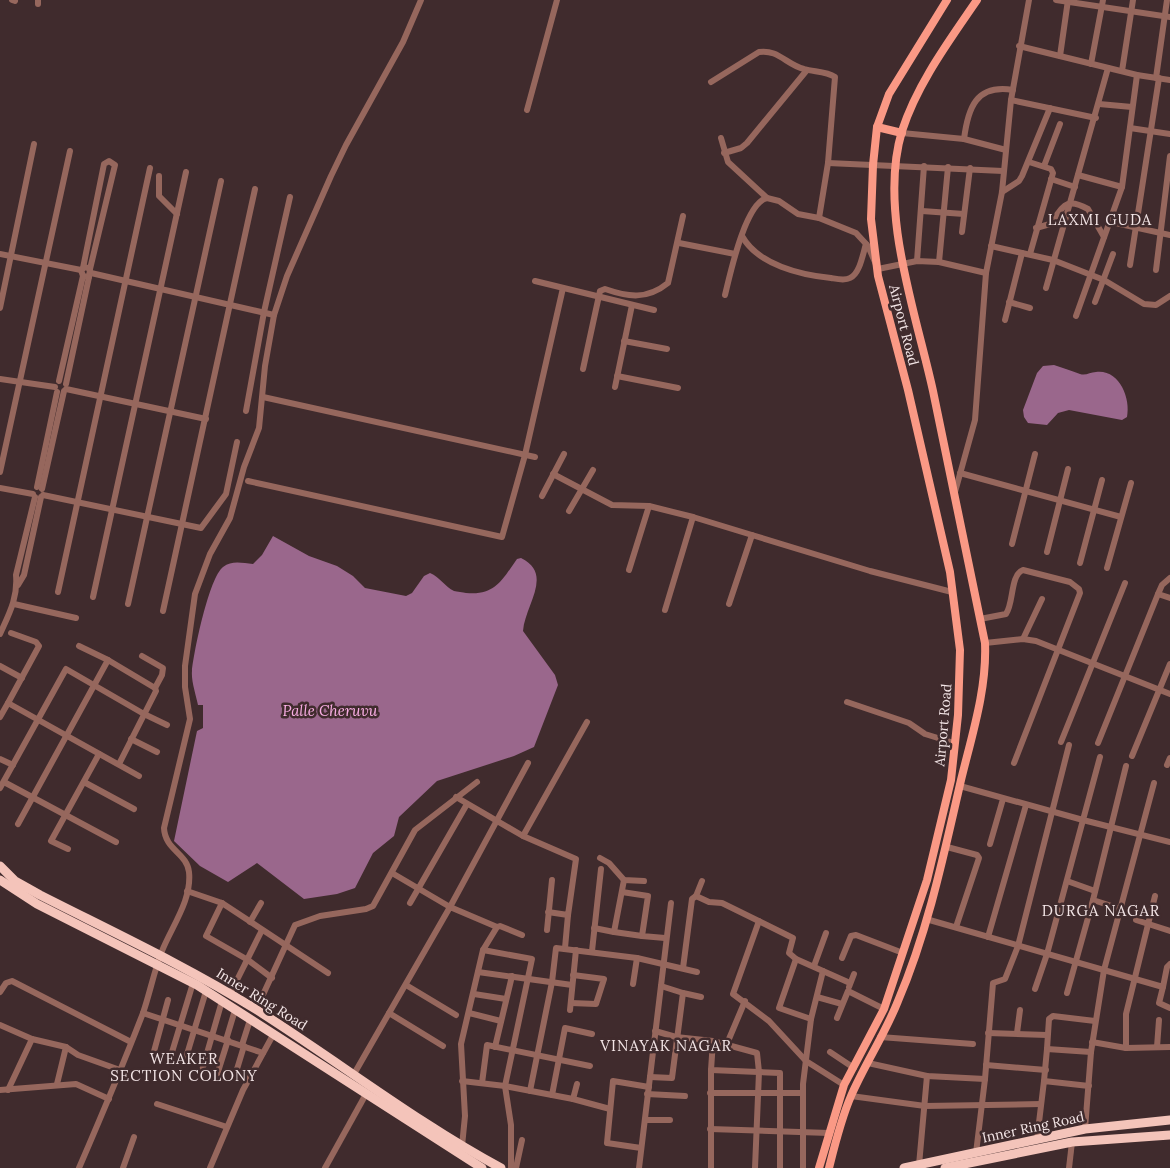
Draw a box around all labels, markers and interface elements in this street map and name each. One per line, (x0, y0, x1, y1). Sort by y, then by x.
district label: LAXMI GUDA (1048, 210, 1152, 229)
street label: Airport Road (885, 282, 923, 367)
street label: Airport Road (930, 683, 956, 768)
water label: Palle Cheruvu (282, 701, 378, 720)
district label: DURGA NAGAR (1042, 901, 1160, 920)
street label: Inner Ring Road (213, 964, 311, 1034)
district label: VINAYAK NAGAR (599, 1036, 732, 1055)
district label: WEAKER SECTION COLONY (110, 1049, 258, 1085)
street label: Inner Ring Road (980, 1107, 1086, 1147)

